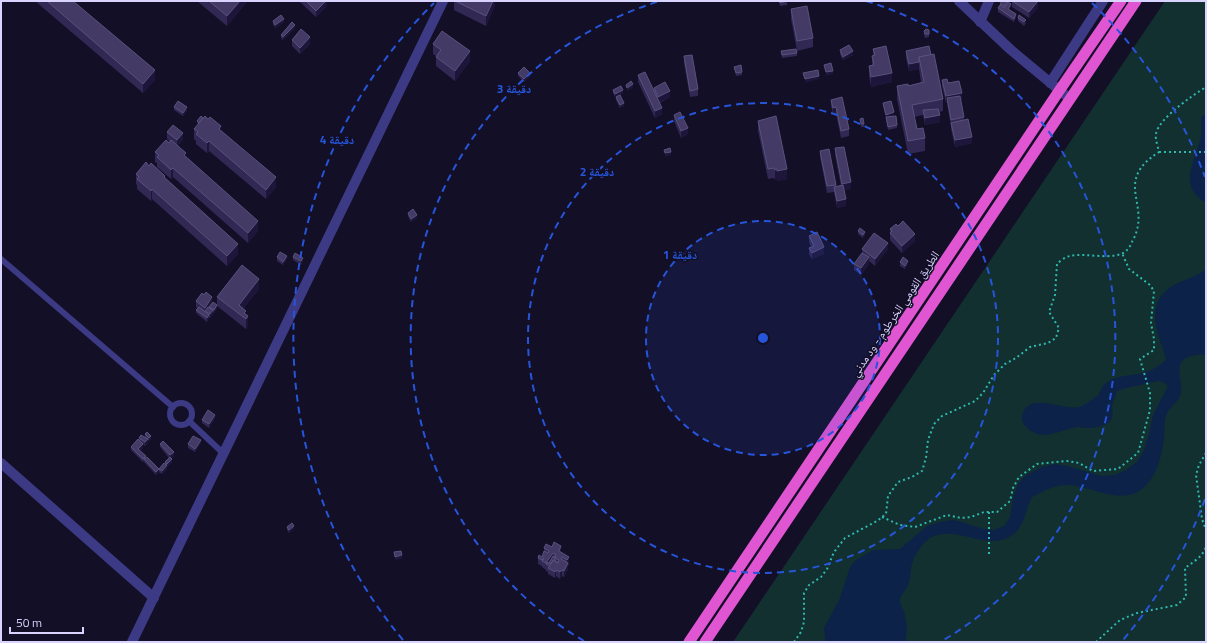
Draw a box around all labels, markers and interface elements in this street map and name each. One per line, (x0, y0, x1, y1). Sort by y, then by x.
text: 3 دقيقة (497, 79, 531, 98)
text: 4 دقيقة (320, 130, 354, 149)
text: 2 دقيقة (580, 162, 614, 181)
text: 1 دقيقة (663, 245, 697, 264)
street label: الطريق القومي الخرطوم - ود مدني (845, 247, 945, 381)
centre of rings (756, 331, 770, 345)
scale bar (10, 609, 83, 635)
text: 50 m (16, 613, 42, 632)

